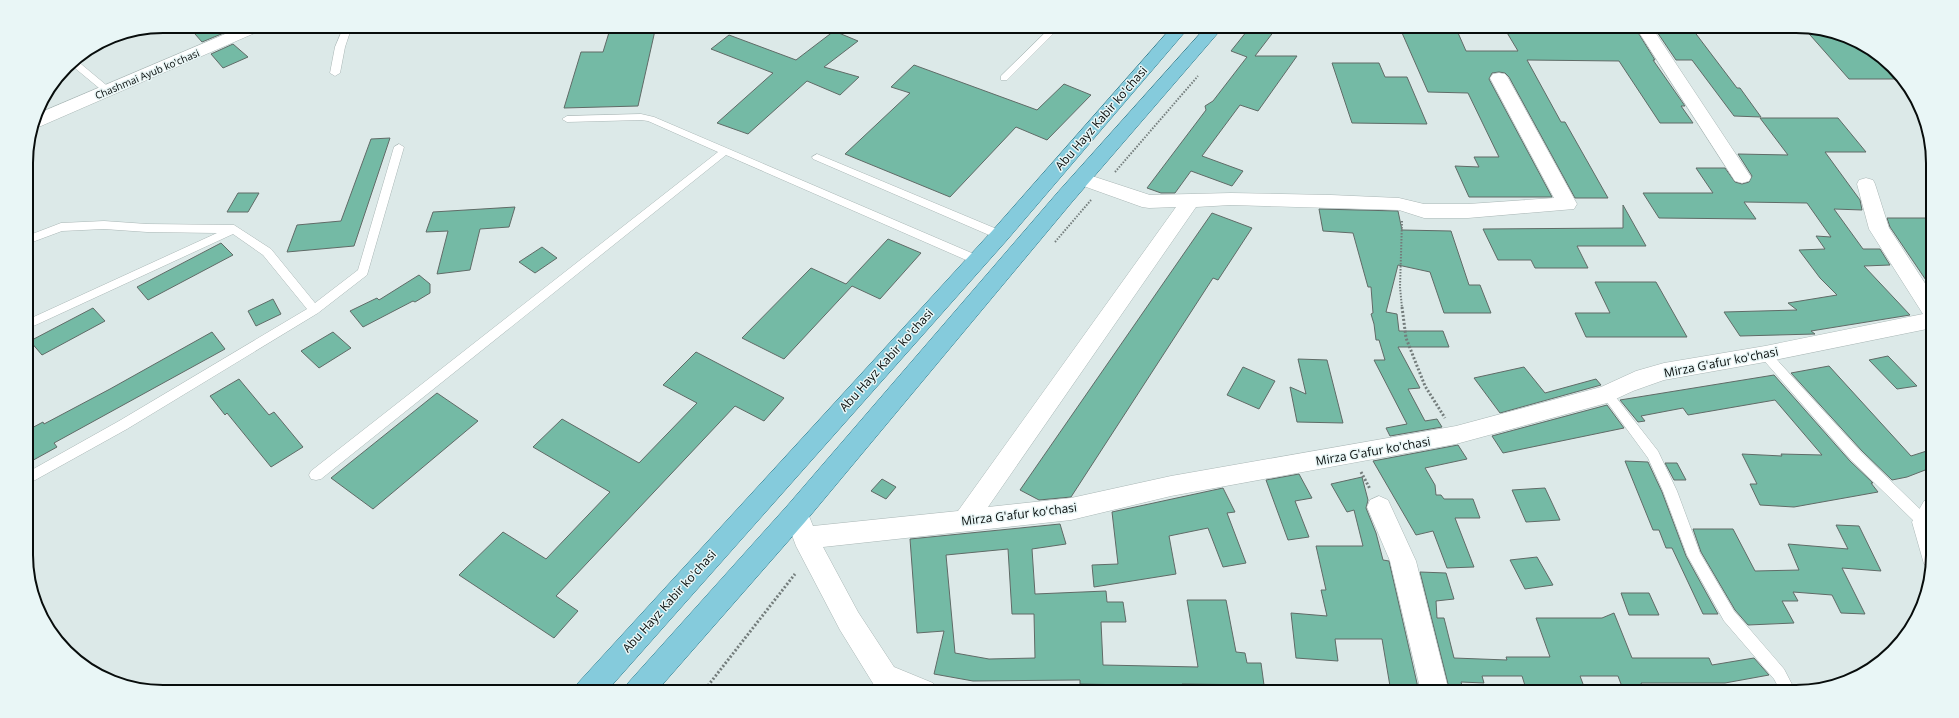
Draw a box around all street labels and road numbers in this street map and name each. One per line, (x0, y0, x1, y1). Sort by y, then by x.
street label: Chashmai Ayub ko'chasi (93, 46, 201, 102)
street label: Abu Hayz Kabir ko'chasi (1051, 62, 1151, 174)
street label: Abu Hayz Kabir ko'chasi (835, 305, 937, 415)
street label: Mirza G'afur ko'chasi (1662, 343, 1780, 381)
street label: Mirza G'afur ko'chasi (1314, 433, 1432, 469)
street label: Mirza G'afur ko'chasi (960, 498, 1078, 530)
street label: Abu Hayz Kabir ko'chasi (618, 546, 720, 656)

